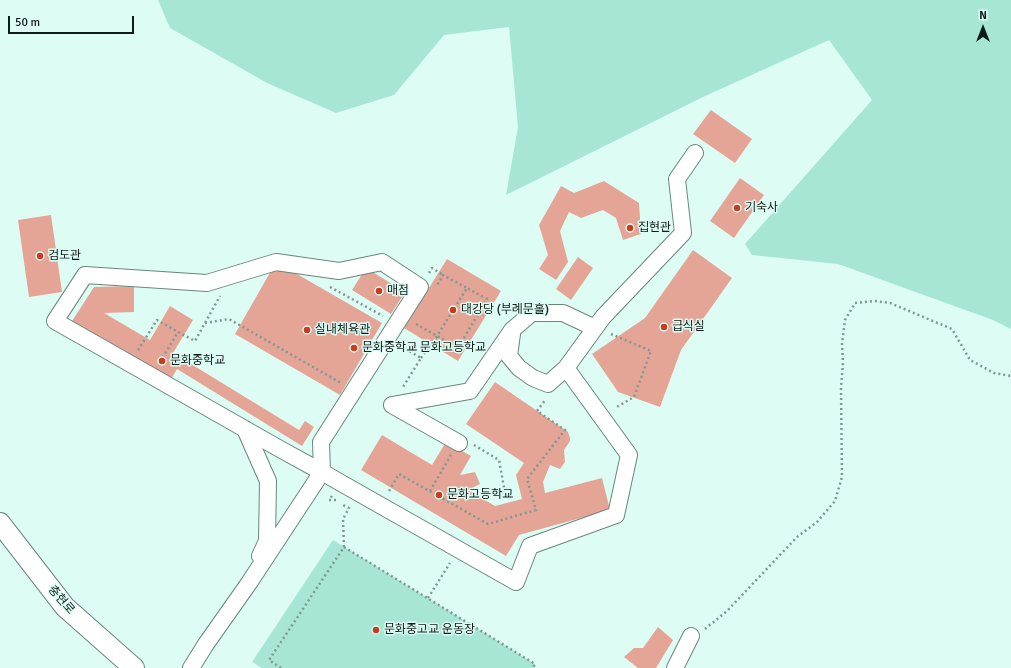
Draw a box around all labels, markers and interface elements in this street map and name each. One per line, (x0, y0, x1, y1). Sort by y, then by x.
scale bar (10, 8, 136, 34)
north arrow (963, 8, 1003, 48)
text: N (979, 9, 987, 22)
text: 50 m (15, 15, 40, 30)
place label: 기숙사 (745, 201, 778, 215)
marker: 기숙사 (732, 203, 742, 213)
place label: 집현관 (638, 221, 671, 235)
marker: 집현관 (625, 223, 635, 233)
place label: 검도관 (48, 249, 81, 263)
marker: 검도관 (35, 251, 45, 261)
place label: 매점 (387, 284, 409, 298)
marker: 매점 (374, 286, 384, 296)
place label: 대강당 (부례문홀) (461, 303, 549, 317)
marker: 대강당 (부례문홀) (448, 305, 458, 315)
place label: 급식실 (672, 320, 705, 334)
marker: 급식실 (659, 322, 669, 332)
place label: 실내체육관 (315, 323, 370, 337)
marker: 실내체육관 (302, 325, 312, 335)
place label: 문화중학교 문화고등학교 (362, 341, 486, 355)
marker: 문화중학교 문화고등학교 (349, 343, 359, 353)
place label: 문화중학교 (170, 354, 225, 368)
marker: 문화중학교 (157, 356, 167, 366)
place label: 문화고등학교 (447, 488, 513, 502)
marker: 문화고등학교 (434, 490, 444, 500)
street label: 충현로 (45, 583, 77, 617)
place label: 문화중고교 운동장 (384, 623, 475, 637)
marker: 문화중고교 운동장 (371, 625, 381, 635)

